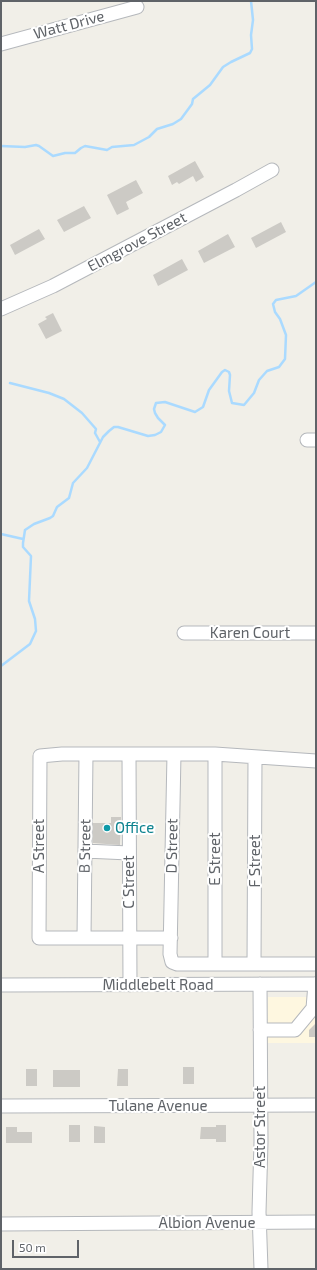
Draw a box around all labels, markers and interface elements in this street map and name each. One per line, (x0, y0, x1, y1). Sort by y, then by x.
street label: Watt Drive (32, 7, 106, 43)
street label: Elmgrove Street (84, 208, 190, 276)
street label: Karen Court (210, 624, 290, 642)
street label: D Street (163, 818, 181, 874)
street label: A Street (30, 819, 48, 873)
street label: B Street (76, 819, 94, 873)
place label: Office (115, 819, 154, 837)
marker: Office (102, 823, 112, 833)
street label: E Street (206, 832, 224, 886)
street label: F Street (246, 834, 264, 888)
street label: C Street (120, 855, 138, 909)
street label: Middlebelt Road (102, 976, 214, 994)
street label: Astor Street (251, 1086, 269, 1168)
street label: Tulane Avenue (109, 1097, 207, 1115)
street label: Albion Avenue (159, 1214, 255, 1232)
scale bar (14, 1232, 81, 1258)
text: 50 m (19, 1240, 46, 1254)

